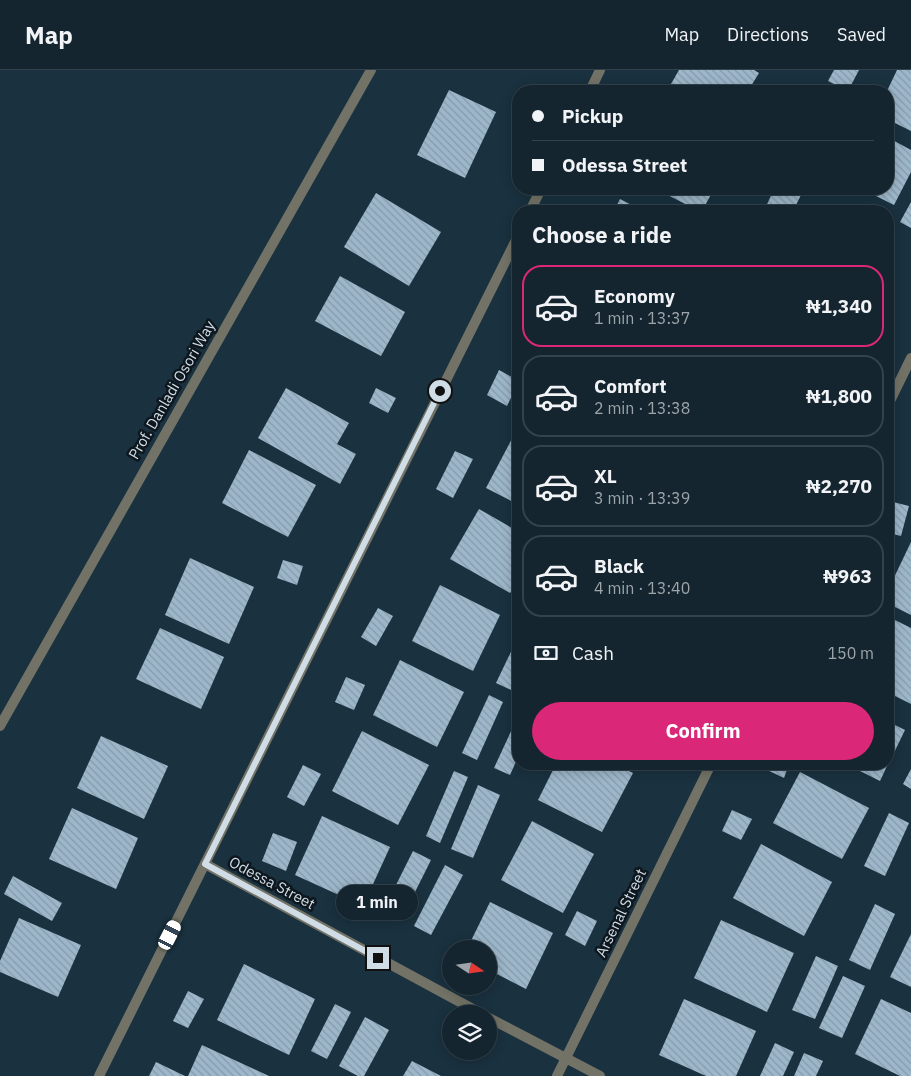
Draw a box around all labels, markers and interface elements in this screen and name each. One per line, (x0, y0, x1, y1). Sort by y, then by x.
text: Map (25, 19, 73, 51)
text: Map (664, 23, 699, 46)
text: Directions (727, 23, 809, 46)
text: Saved (837, 23, 886, 46)
text: Pickup (562, 104, 623, 128)
text: Odessa Street (562, 153, 687, 177)
text: Choose a ride (532, 220, 672, 249)
icon: car (534, 284, 579, 329)
text: Economy (594, 284, 675, 308)
text: ₦1,340 (806, 294, 872, 318)
text: 1 min · 13:37 (594, 308, 690, 328)
street label: Prof. Danladi Osori Way (124, 317, 219, 463)
icon: car (534, 374, 579, 419)
text: Comfort (594, 374, 667, 398)
route start (429, 380, 451, 402)
text: ₦1,800 (806, 384, 872, 408)
text: 2 min · 13:38 (594, 398, 690, 418)
icon: car (534, 464, 579, 509)
text: XL (594, 464, 617, 488)
text: ₦2,270 (806, 474, 872, 498)
text: 3 min · 13:39 (594, 488, 690, 508)
icon: car (534, 554, 579, 599)
text: Black (594, 554, 644, 578)
text: ₦963 (823, 564, 872, 588)
text: 4 min · 13:40 (594, 578, 690, 598)
icon: cash (532, 639, 560, 667)
text: Cash (572, 641, 614, 665)
text: 150 m (827, 643, 874, 663)
button: Confirm (532, 702, 874, 760)
street label: Odessa Street (226, 852, 319, 913)
street label: Arsenal Street (591, 865, 650, 960)
callout: 1 min (337, 886, 419, 920)
text: 1 min (356, 892, 398, 912)
car (156, 918, 183, 952)
north arrow (442, 940, 498, 995)
map controls (442, 940, 497, 1060)
route end (367, 947, 389, 969)
button: layers (442, 1005, 497, 1060)

